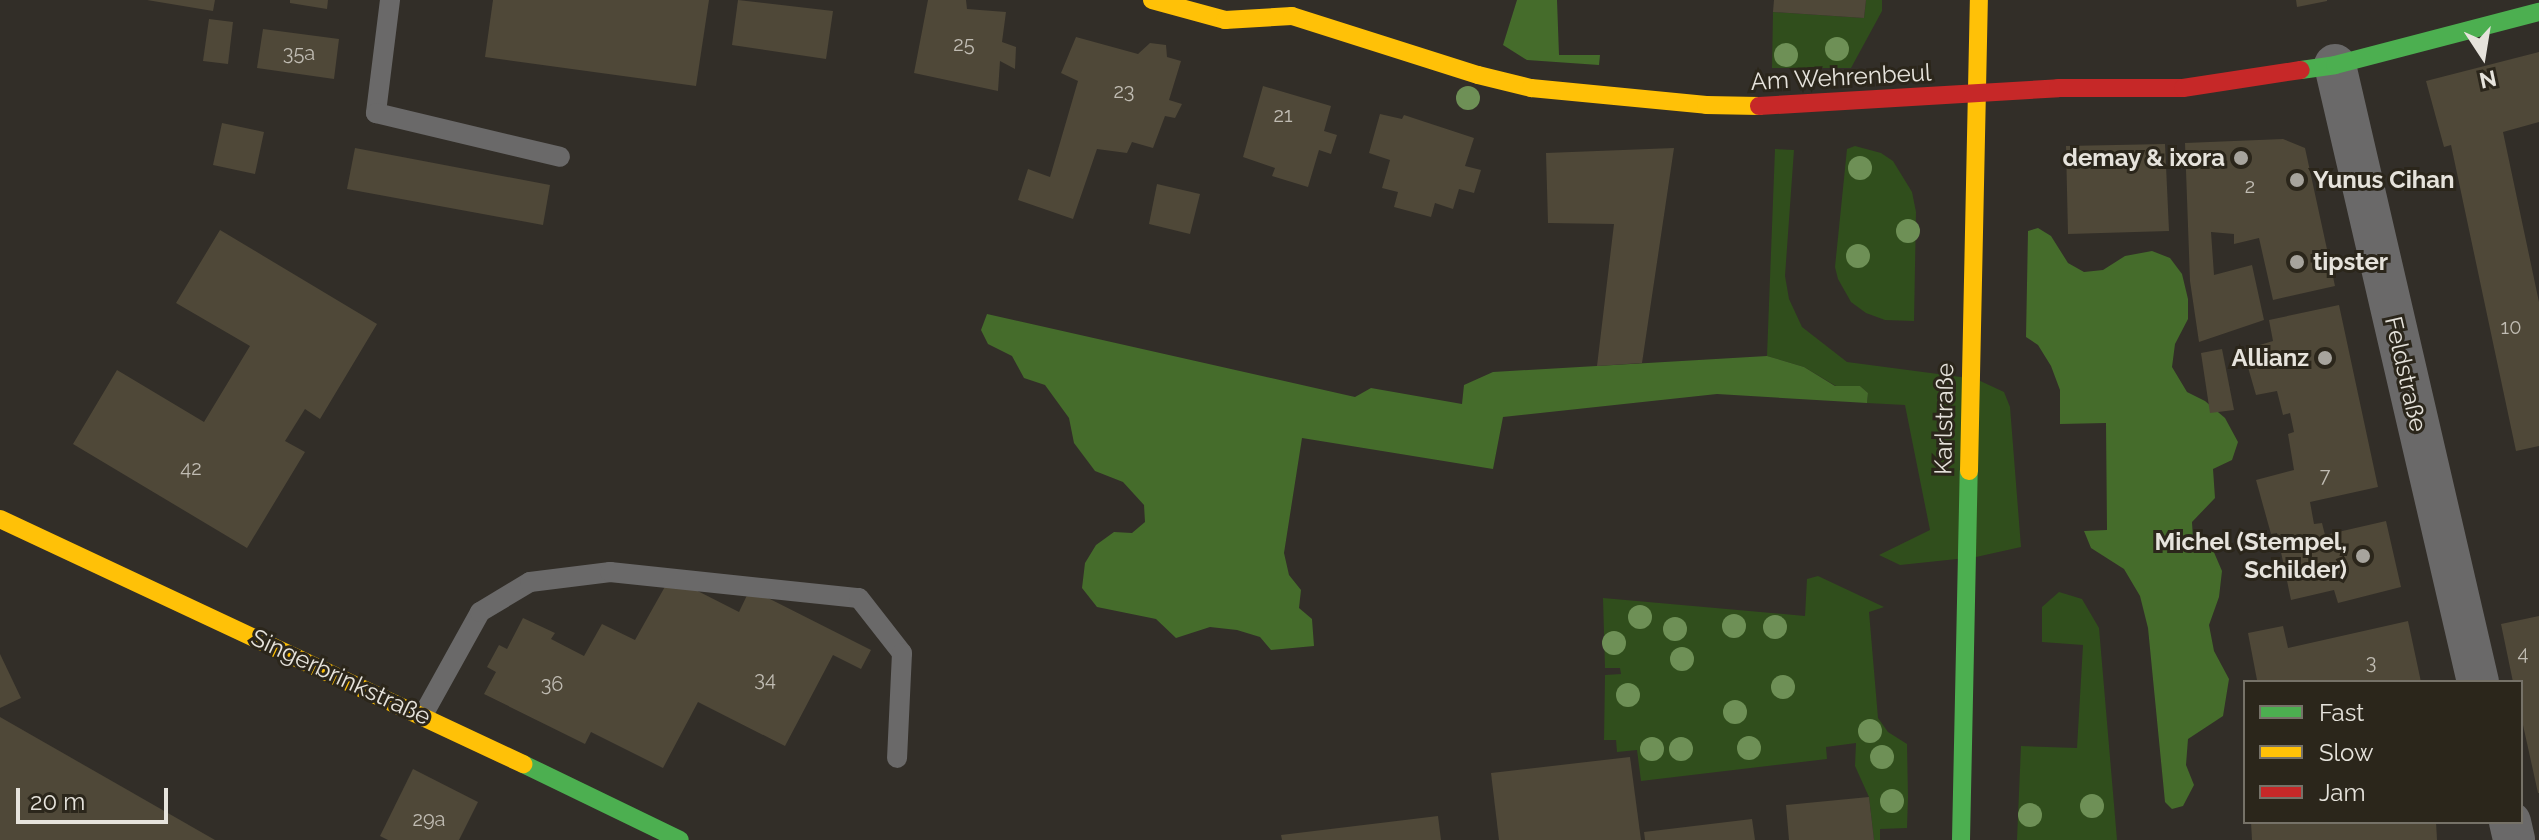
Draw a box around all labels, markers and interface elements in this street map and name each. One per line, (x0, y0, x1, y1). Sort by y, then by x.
north arrow (2443, 16, 2523, 96)
house number: 25 (953, 32, 975, 56)
house number: 35a (283, 41, 315, 65)
street label: Am Wehrenbeul (1749, 58, 1933, 96)
text: N (2477, 65, 2499, 94)
house number: 23 (1113, 79, 1135, 103)
house number: 21 (1274, 103, 1292, 127)
place label: demay & ixora (2062, 144, 2225, 172)
marker: demay & ixora (2232, 149, 2250, 167)
place label: Yunus Cihan (2313, 166, 2455, 194)
marker: Yunus Cihan (2288, 171, 2306, 189)
house number: 2 (2245, 174, 2255, 198)
place label: tipster (2313, 248, 2388, 276)
marker: tipster (2288, 253, 2306, 271)
street label: Feldstraße (2379, 314, 2433, 434)
house number: 10 (2501, 315, 2521, 339)
place label: Allianz (2231, 344, 2309, 372)
marker: Allianz (2316, 349, 2334, 367)
street label: Karlstraße (1929, 363, 1959, 475)
house number: 42 (180, 456, 202, 480)
house number: 7 (2320, 463, 2330, 487)
place label: Michel (Stempel, Schilder) (2154, 528, 2347, 584)
marker: Michel (Stempel, Schilder) (2354, 547, 2372, 565)
street label: Singerbrinkstraße (247, 623, 435, 731)
house number: 4 (2518, 641, 2528, 665)
house number: 3 (2366, 650, 2376, 674)
house number: 34 (754, 667, 776, 691)
house number: 36 (541, 672, 563, 696)
legend (2243, 680, 2523, 824)
text: Fast (2319, 698, 2364, 727)
text: Slow (2319, 738, 2373, 767)
scale bar (20, 772, 172, 822)
text: Jam (2319, 778, 2365, 807)
text: 20 m (30, 787, 85, 816)
house number: 29a (412, 807, 446, 831)

